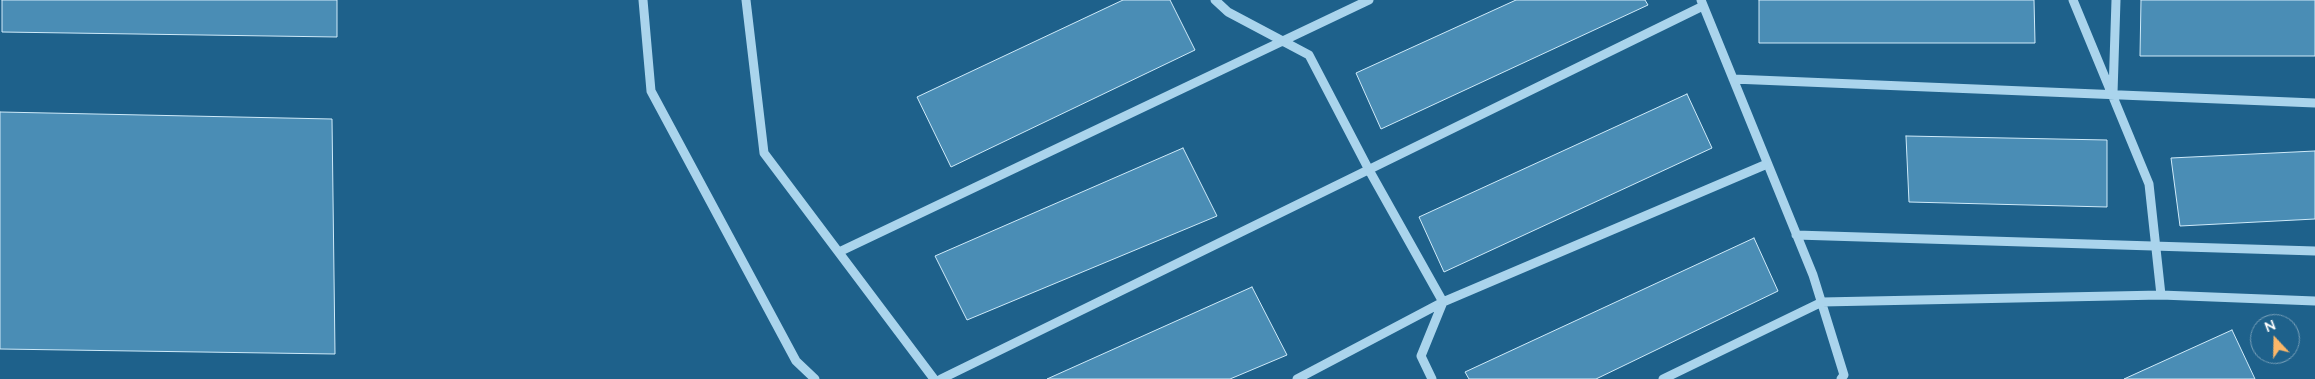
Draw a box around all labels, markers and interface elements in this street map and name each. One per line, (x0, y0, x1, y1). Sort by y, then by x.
north arrow (2250, 314, 2300, 364)
text: N (2262, 316, 2278, 336)

